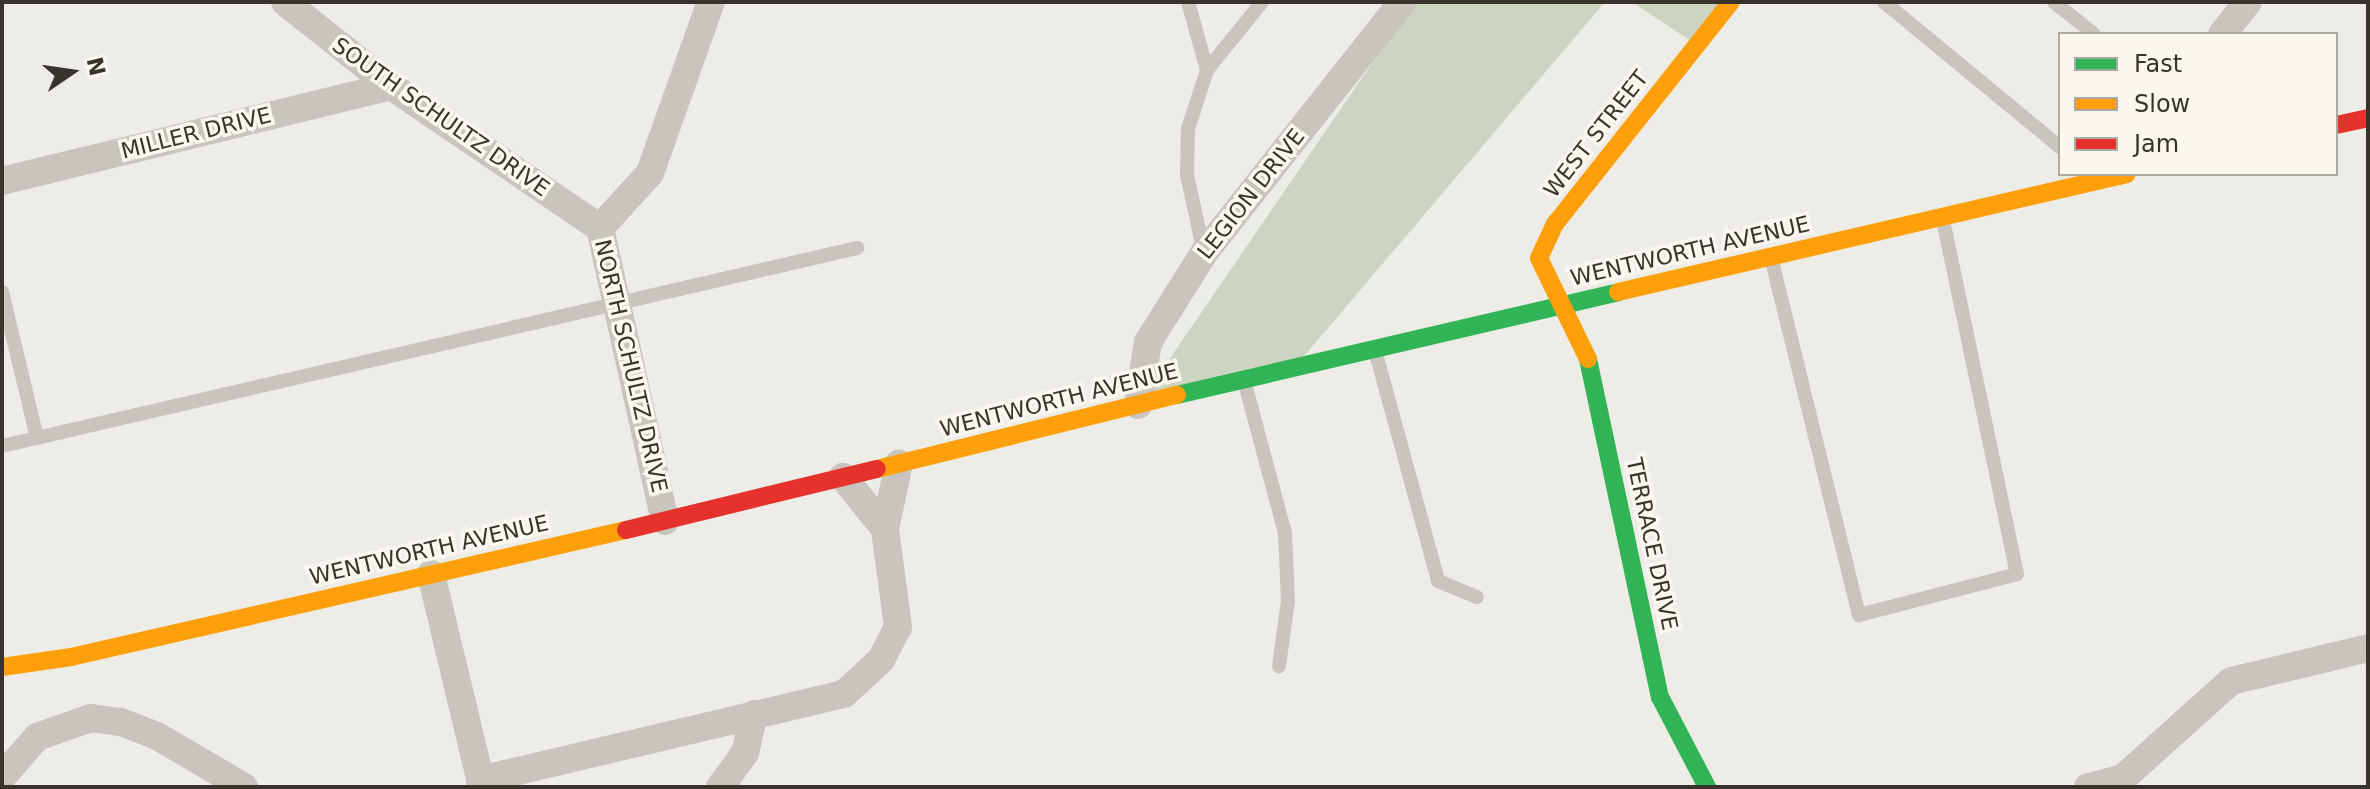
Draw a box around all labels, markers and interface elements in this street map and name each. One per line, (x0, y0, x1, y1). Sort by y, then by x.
north arrow (32, 32, 112, 112)
street label: SOUTH SCHULTZ DRIVE (327, 32, 555, 202)
legend (2058, 32, 2338, 176)
text: Fast (2134, 50, 2182, 78)
text: N (82, 55, 110, 78)
street label: WEST STREET (1538, 65, 1654, 203)
text: Slow (2134, 90, 2190, 118)
street label: MILLER DRIVE (118, 102, 274, 164)
street label: LEGION DRIVE (1192, 124, 1310, 264)
text: Jam (2134, 130, 2179, 158)
street label: WENTWORTH AVENUE (1568, 211, 1812, 291)
street label: NORTH SCHULTZ DRIVE (589, 237, 673, 495)
street label: WENTWORTH AVENUE (937, 358, 1181, 442)
street label: TERRACE DRIVE (1621, 455, 1683, 633)
street label: WENTWORTH AVENUE (307, 510, 551, 590)

